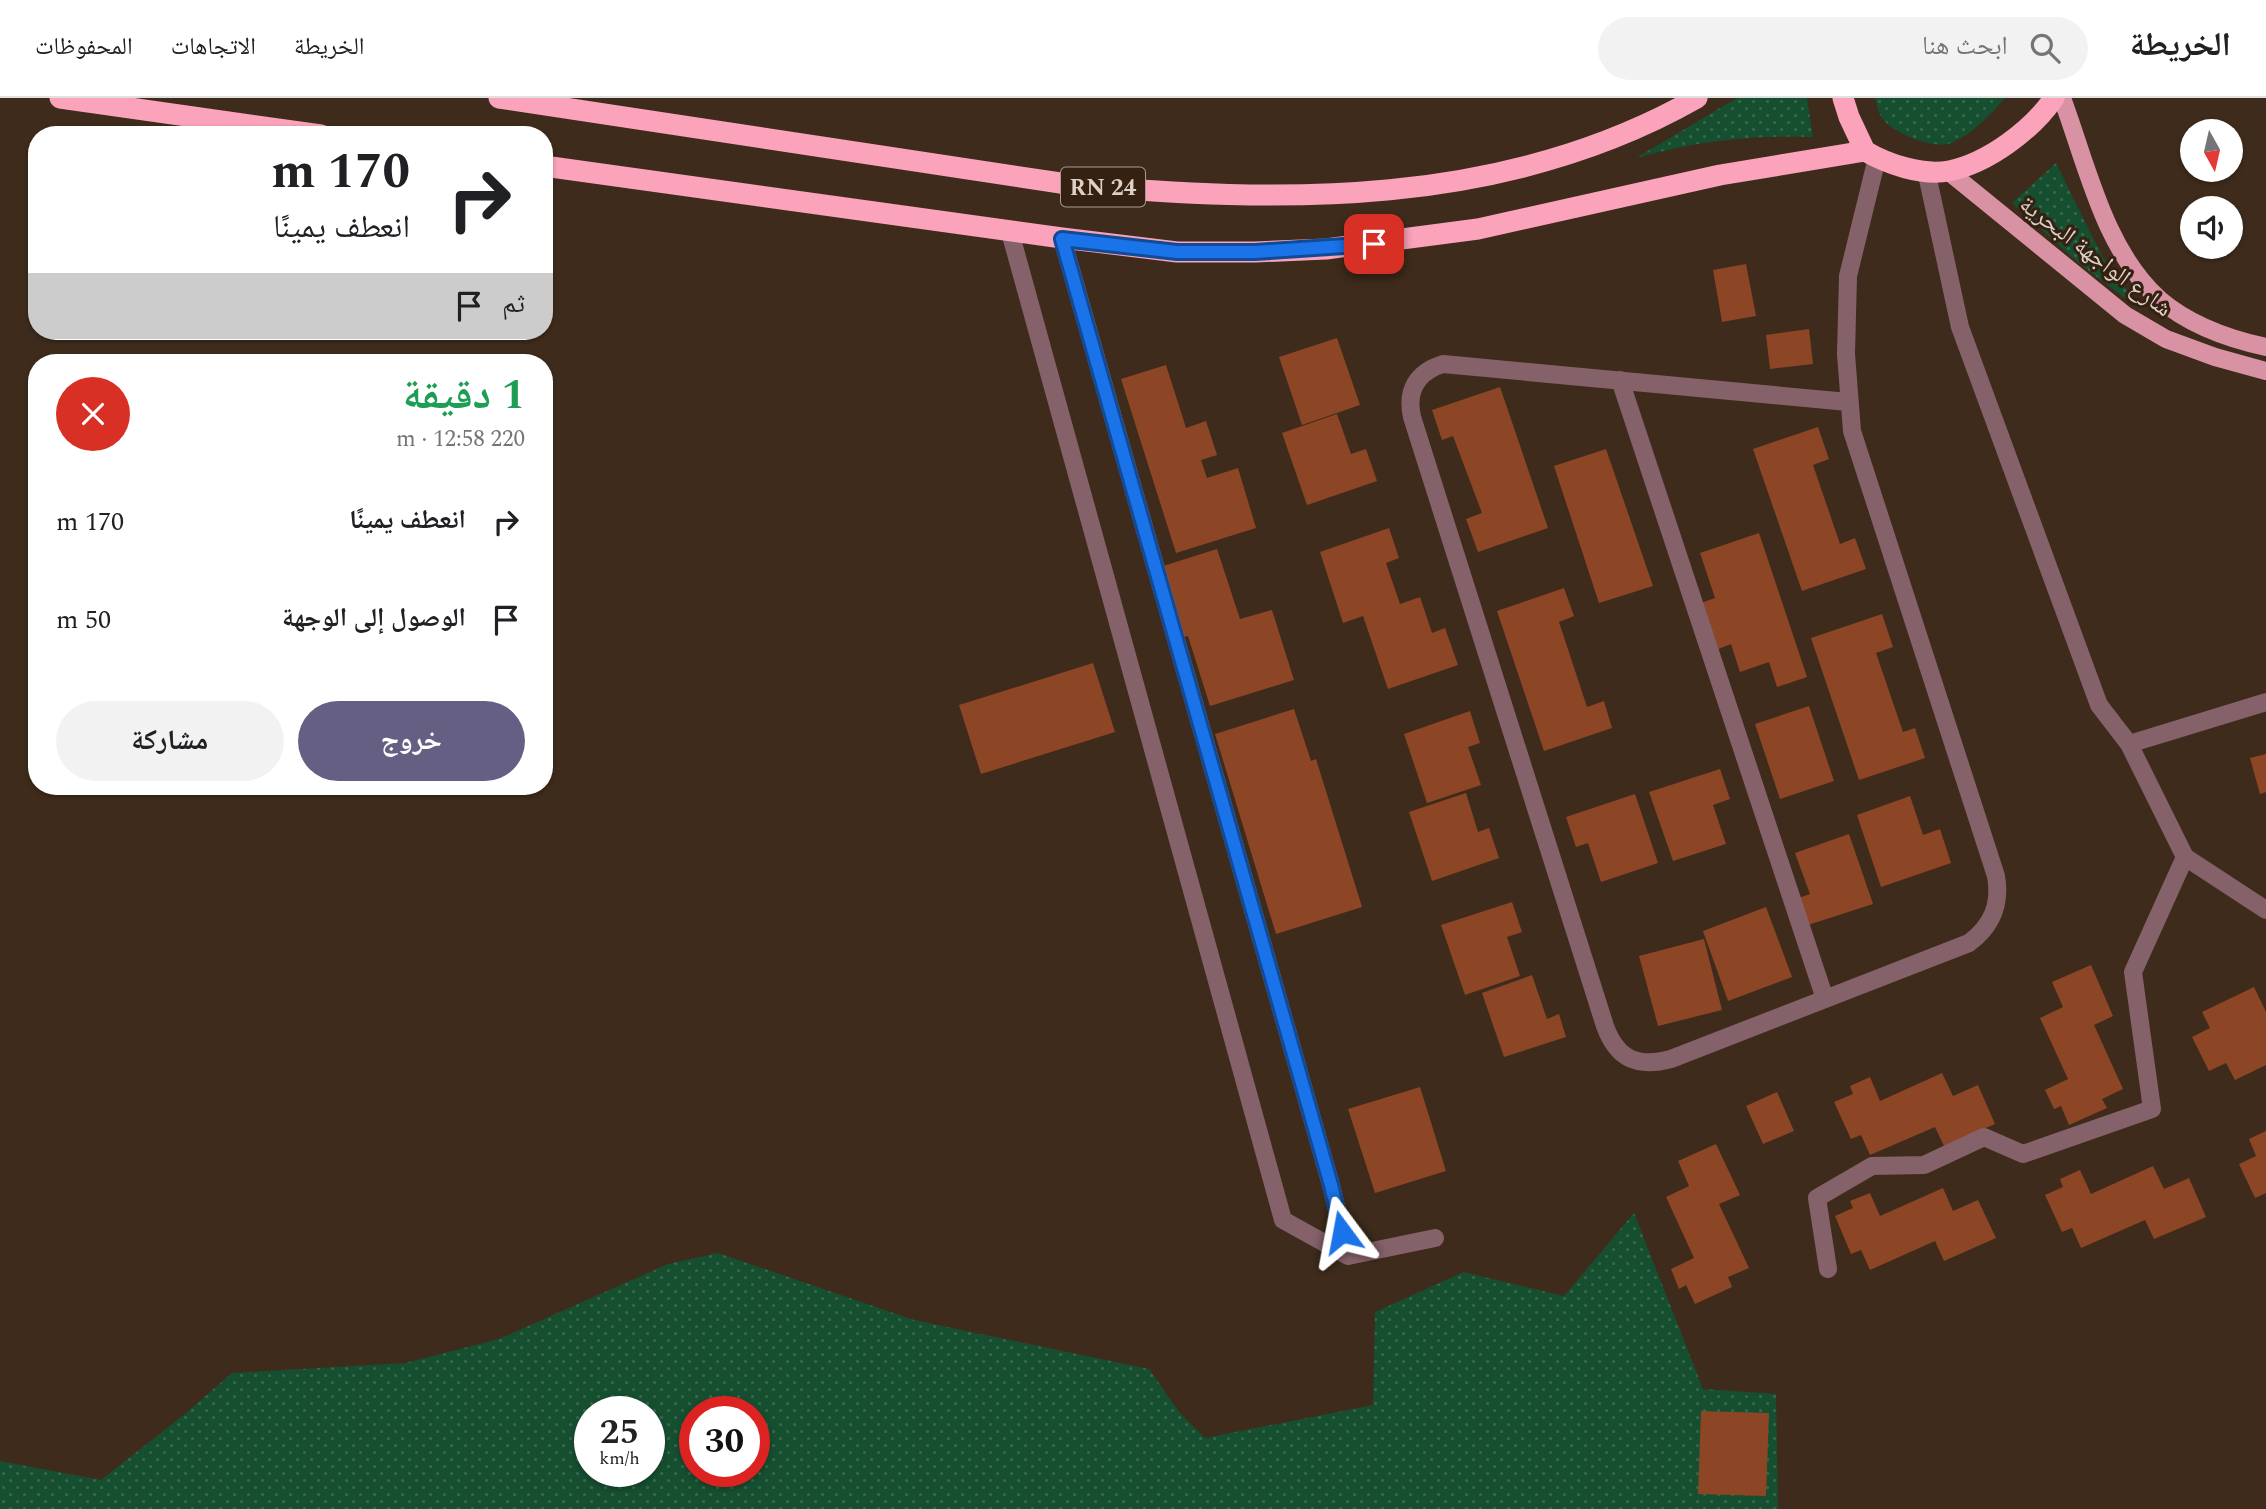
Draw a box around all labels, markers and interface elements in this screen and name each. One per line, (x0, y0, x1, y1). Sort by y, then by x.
search box (1598, 17, 2088, 80)
text: الخريطة (2130, 20, 2231, 70)
text: ابحث هنا (1922, 26, 2008, 66)
text: المحفوظات (35, 29, 133, 65)
text: الاتجاهات (171, 29, 256, 65)
text: الخريطة (294, 29, 365, 65)
icon: search (2026, 29, 2064, 67)
north arrow (2180, 119, 2244, 182)
map controls (2180, 119, 2243, 259)
text: 170 m (271, 135, 410, 210)
icon: right (434, 154, 525, 245)
road number: RN 24 (1061, 167, 1145, 206)
street label: شارع الواجهة البحرية (2011, 187, 2179, 326)
button: sound (2180, 196, 2243, 259)
text: انعطف يمينًا (273, 203, 410, 252)
pin (1344, 214, 1404, 274)
icon: arrive (1355, 225, 1393, 263)
text: ثم (502, 284, 525, 324)
icon: arrive (450, 287, 488, 325)
text: 1 دقيقة (403, 364, 525, 427)
button: close (56, 377, 130, 451)
text: 220 m · 12:58 (396, 422, 525, 457)
text: انعطف يمينًا (349, 500, 466, 540)
text: 170 m (56, 502, 124, 542)
icon: right (487, 503, 525, 541)
text: الوصول إلى الوجهة (282, 598, 466, 638)
text: 50 m (56, 600, 111, 640)
icon: arrive (487, 601, 525, 639)
button: مشاركة (56, 701, 284, 781)
button: خروج (298, 701, 525, 781)
position arrow (1305, 1195, 1379, 1269)
speed limit sign: 30 (679, 1396, 770, 1487)
text: 25 (600, 1406, 639, 1459)
text: km/h (599, 1445, 640, 1472)

